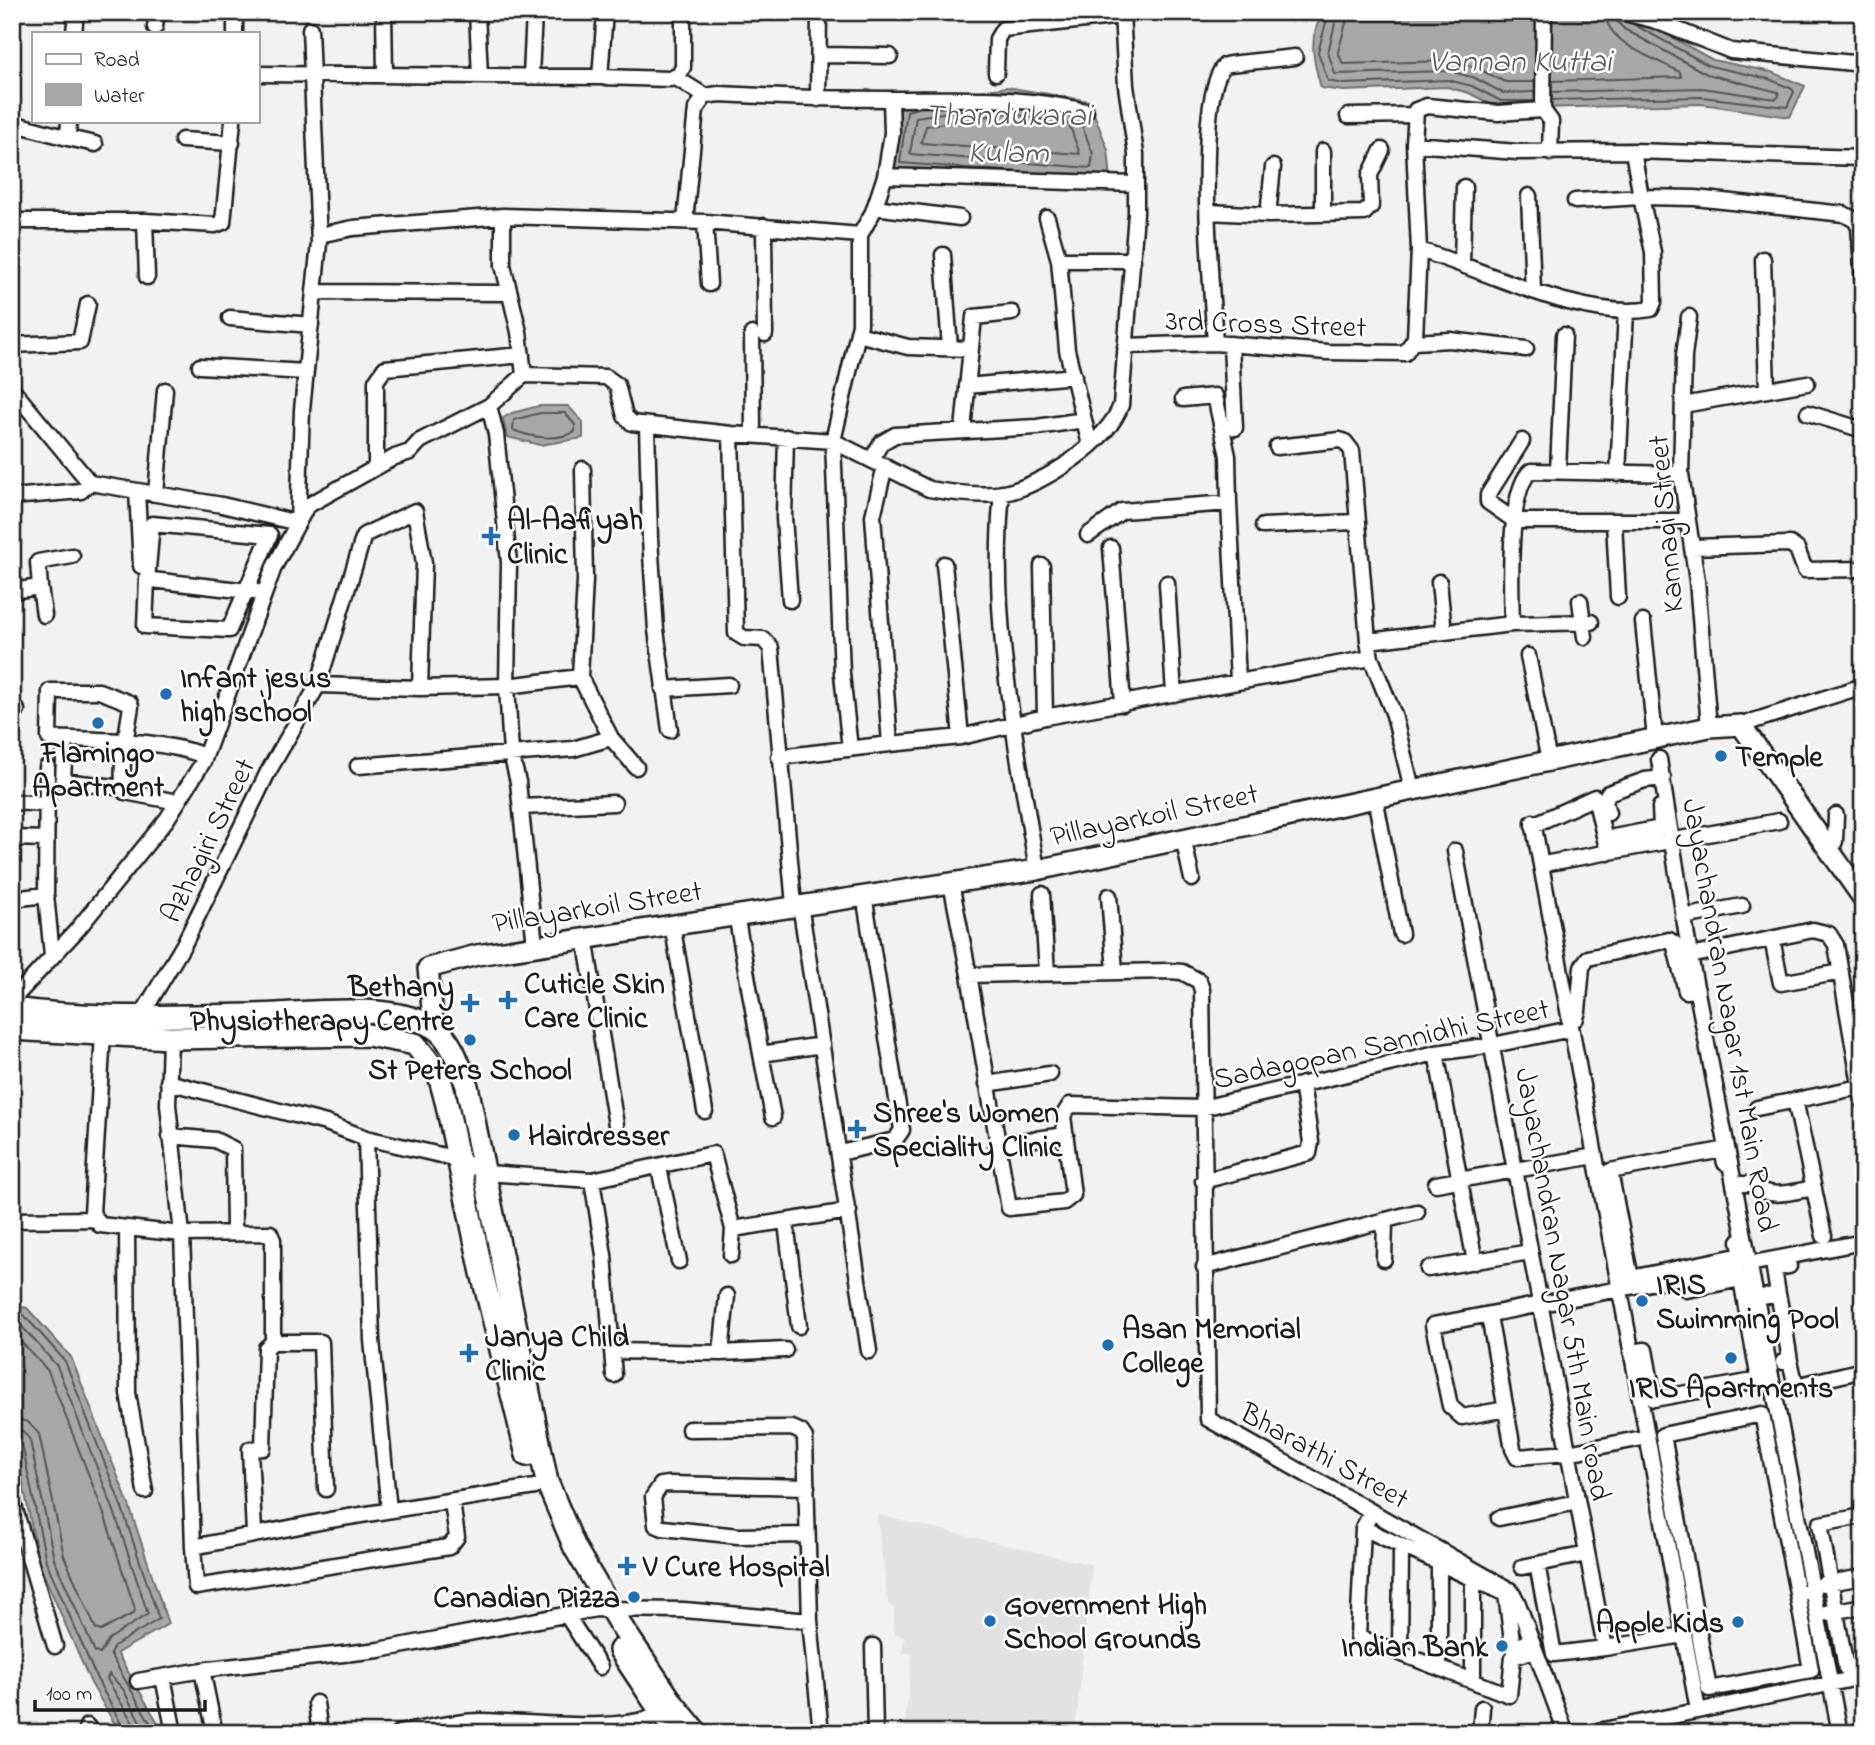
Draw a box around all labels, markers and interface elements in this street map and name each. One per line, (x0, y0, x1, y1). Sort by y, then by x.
legend (32, 32, 259, 122)
water label: Vannan Kuttai (1428, 40, 1615, 87)
text: Road (94, 46, 140, 76)
text: Water (94, 82, 145, 112)
water label: Thandukarai Kulam (924, 94, 1095, 178)
street label: 3rd Cross Street (1165, 301, 1367, 351)
street label: Kannagi Street (1638, 433, 1698, 615)
place label: Al-Aafiyah Clinic (507, 500, 643, 578)
marker: Al-Aafiyah Clinic (481, 526, 501, 546)
place label: Infant jesus high school (180, 658, 331, 737)
marker: Infant jesus high school (158, 686, 174, 702)
marker: Flamingo Apartment (90, 715, 106, 731)
place label: Flamingo Apartment (32, 733, 165, 811)
place label: Temple (1735, 737, 1824, 781)
marker: Temple (1713, 748, 1729, 764)
street label: Azhagiri Street (151, 752, 269, 931)
street label: Pillayarkoil Street (1047, 773, 1263, 860)
street label: Jayachandran Nagar 1st Main Road (1668, 795, 1788, 1236)
street label: Pillayarkoil Street (489, 871, 705, 947)
place label: Cuticle Skin Care Clinic (524, 964, 665, 1042)
place label: Bethany Physiotherapy Centre (190, 967, 456, 1045)
street label: Sadagopan Sannidhi Street (1210, 989, 1554, 1103)
marker: Cuticle Skin Care Clinic (498, 990, 518, 1010)
marker: Bethany Physiotherapy Centre (460, 993, 480, 1013)
marker: St Peters School (462, 1032, 478, 1048)
place label: St Peters School (368, 1050, 572, 1094)
street label: Jayachandran Nagar 5th Main road (1501, 1065, 1621, 1505)
place label: Shree's Women Speciality Clinic (873, 1093, 1063, 1171)
place label: Hairdresser (528, 1116, 670, 1160)
marker: Shree's Women Speciality Clinic (847, 1119, 867, 1139)
marker: Hairdresser (506, 1127, 522, 1143)
place label: IRIS Swimming Pool (1656, 1265, 1839, 1344)
marker: IRIS Swimming Pool (1634, 1293, 1650, 1309)
place label: Asan Memorial College (1122, 1309, 1301, 1388)
place label: Janya Child Clinic (485, 1317, 629, 1395)
marker: Asan Memorial College (1100, 1337, 1116, 1353)
marker: Janya Child Clinic (459, 1343, 479, 1363)
marker: IRIS Apartments (1723, 1350, 1739, 1366)
place label: IRIS Apartments (1629, 1368, 1833, 1412)
street label: Bharathi Street (1230, 1393, 1416, 1522)
place label: V Cure Hospital (642, 1547, 830, 1591)
marker: V Cure Hospital (617, 1556, 637, 1576)
place label: Canadian Pizza (433, 1578, 620, 1622)
place label: Government High School Grounds (1004, 1585, 1207, 1663)
marker: Canadian Pizza (626, 1589, 642, 1605)
place label: Apple Kids (1596, 1603, 1724, 1647)
marker: Government High School Grounds (982, 1613, 998, 1629)
marker: Apple Kids (1730, 1614, 1746, 1630)
place label: Indian Bank (1341, 1627, 1489, 1671)
marker: Indian Bank (1494, 1638, 1510, 1654)
scale bar (35, 1668, 205, 1712)
text: 100 m (46, 1680, 92, 1710)

